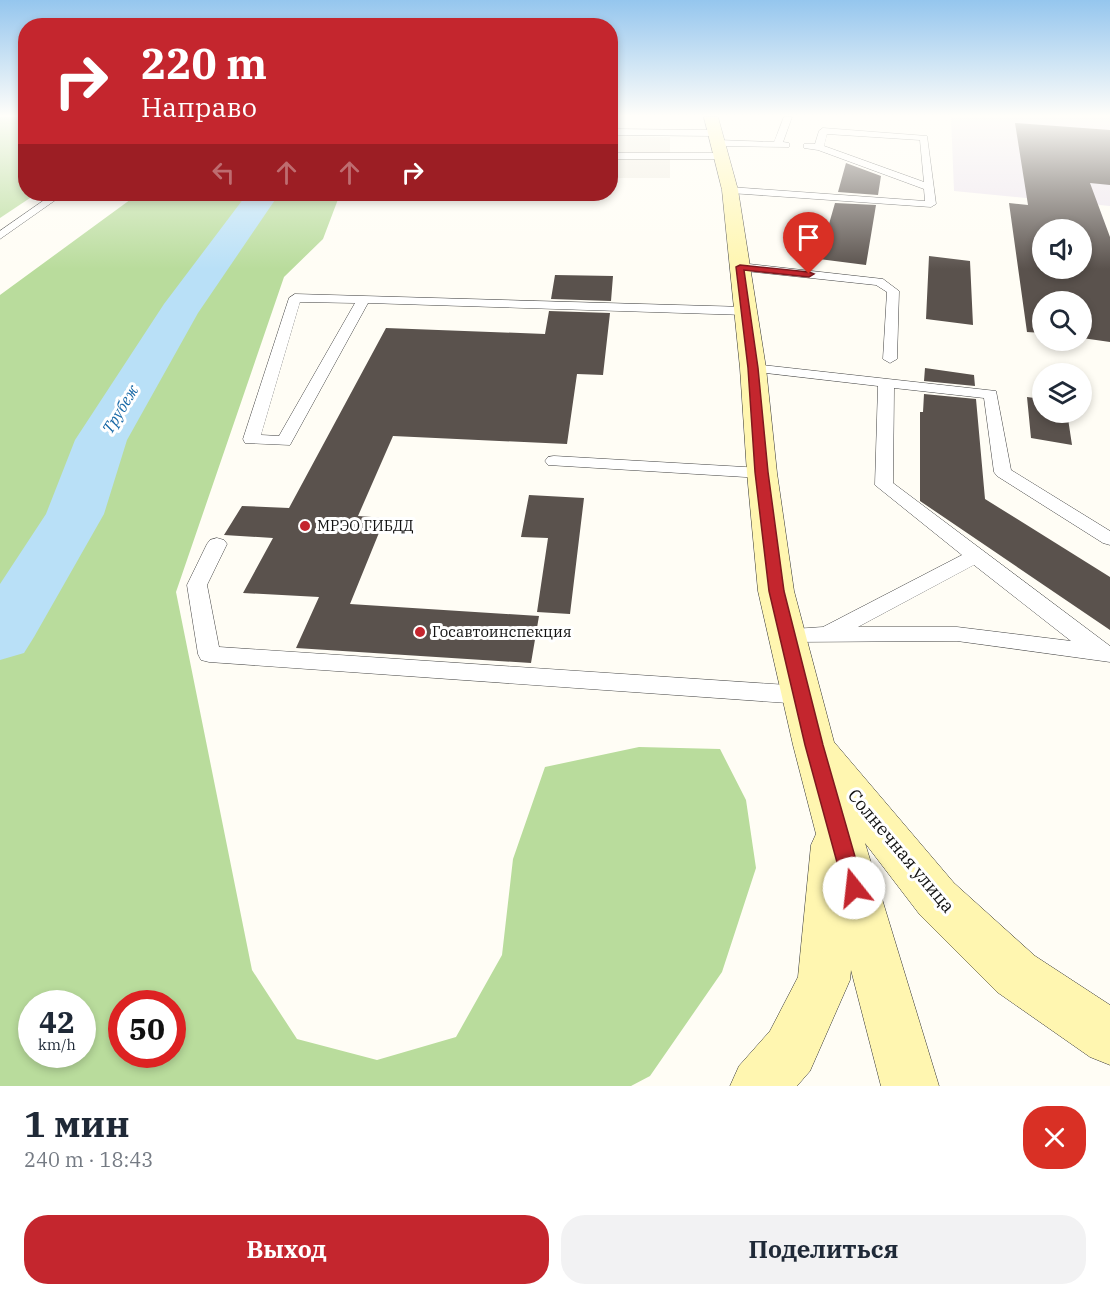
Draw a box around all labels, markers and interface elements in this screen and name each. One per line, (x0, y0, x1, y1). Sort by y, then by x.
text: 220 m (141, 36, 267, 91)
icon: right (42, 42, 120, 120)
text: Направо (141, 89, 257, 124)
icon: left (207, 156, 240, 189)
icon: ahead (270, 156, 303, 189)
icon: ahead (333, 156, 366, 189)
icon: right (396, 156, 429, 189)
pin (783, 212, 834, 274)
map controls (1032, 219, 1092, 423)
button: sound (1032, 219, 1092, 279)
icon: arrive (792, 221, 825, 254)
button: search (1032, 291, 1092, 351)
button: layers (1032, 363, 1092, 423)
water label: Трубеж (98, 380, 143, 437)
place label: МРЭО ГИБДД (317, 516, 414, 535)
marker: МРЭО ГИБДД (298, 519, 312, 533)
place label: Госавтоинспекция (432, 622, 572, 641)
marker: Госавтоинспекция (413, 625, 427, 639)
street label: Солнечная улица (843, 784, 960, 917)
position arrow (822, 856, 886, 920)
speed limit sign: 50 (108, 990, 186, 1068)
text: 42 (39, 1002, 75, 1041)
text: km/h (38, 1035, 76, 1054)
text: 1 мин (24, 1100, 130, 1147)
button: close (1023, 1106, 1086, 1169)
text: 240 m · 18:43 (24, 1146, 153, 1173)
button: Выход (24, 1215, 549, 1284)
button: Поделиться (561, 1215, 1086, 1284)

